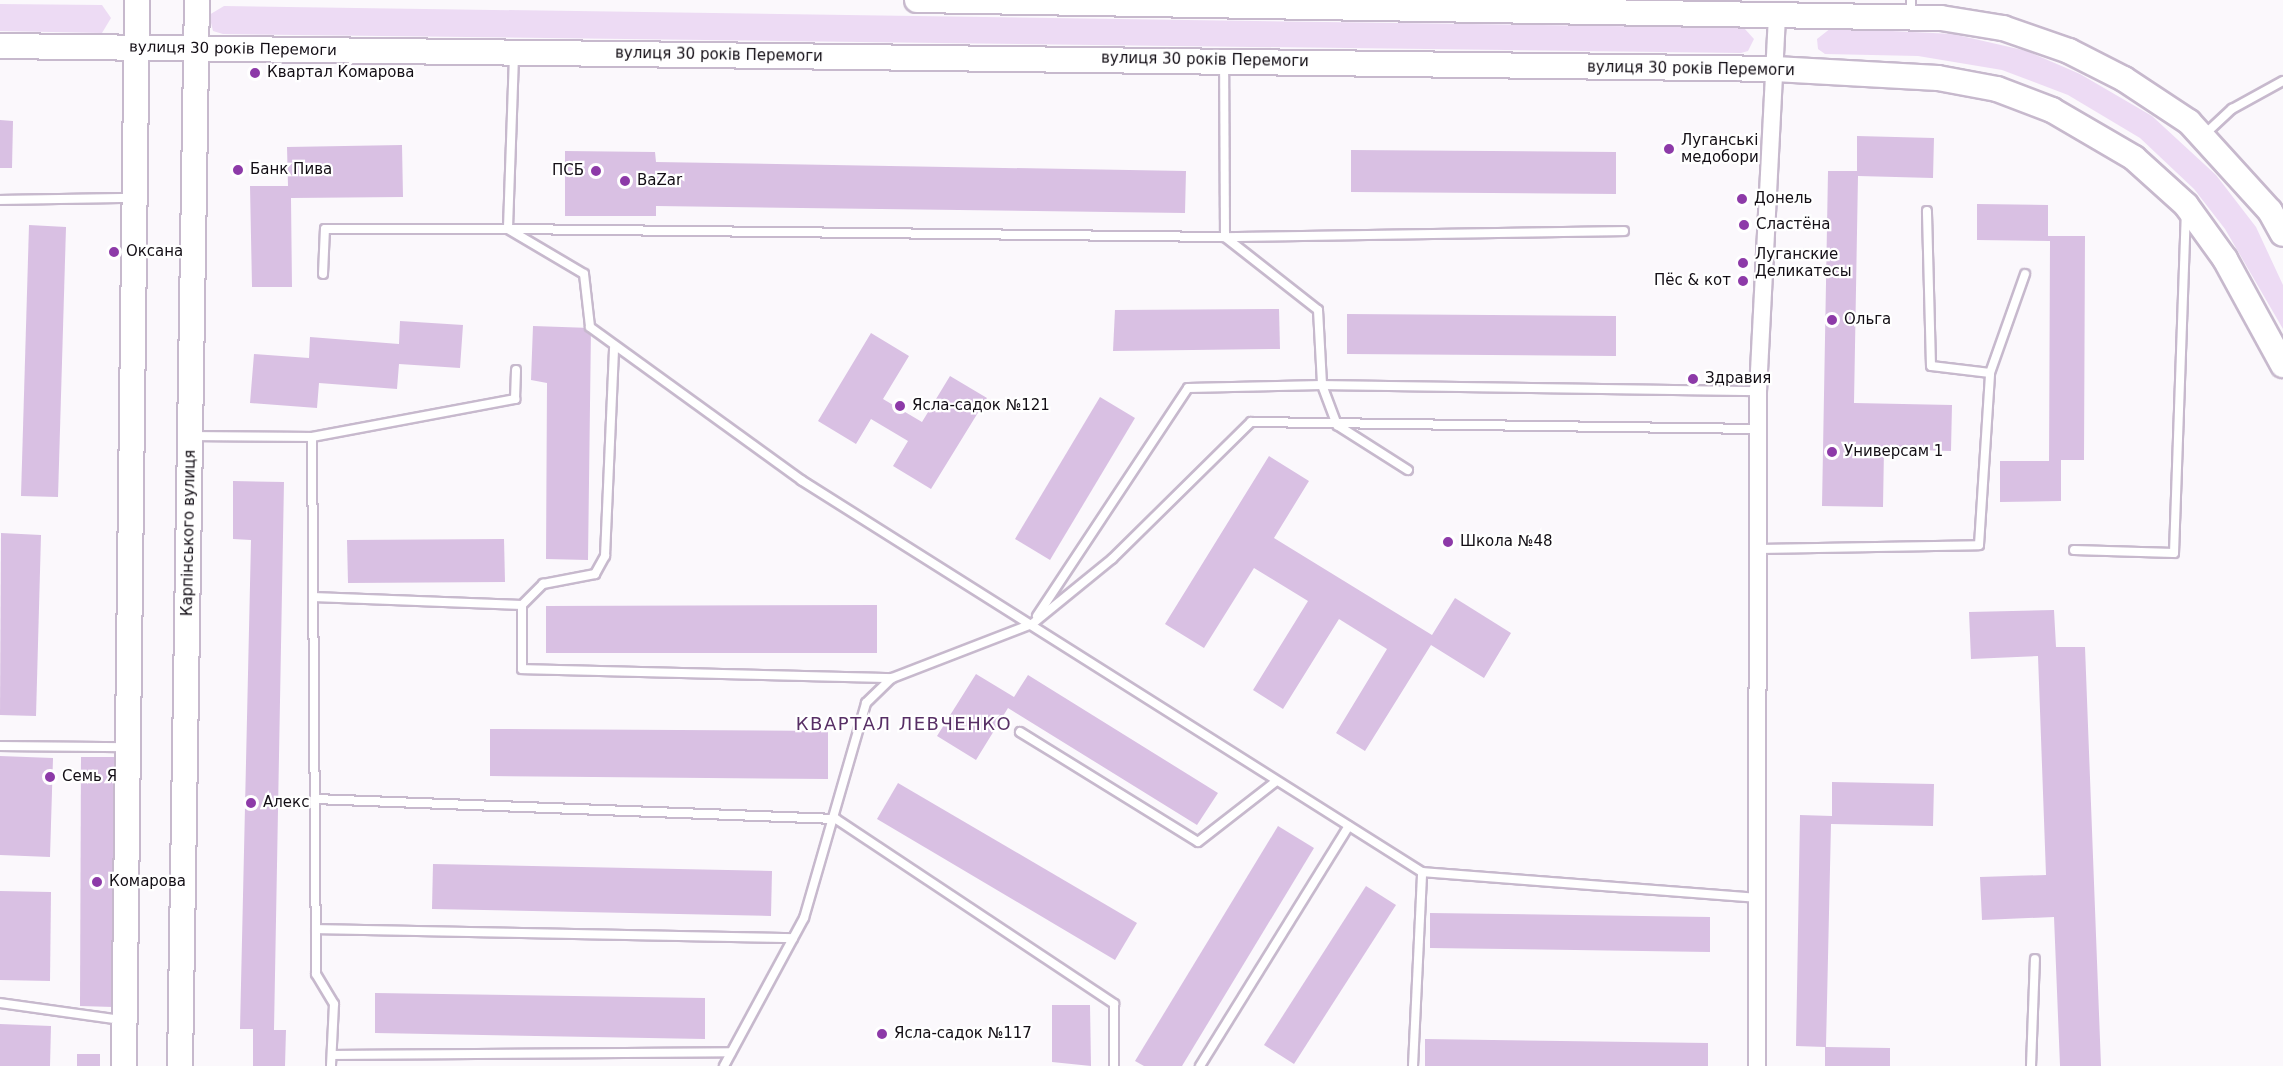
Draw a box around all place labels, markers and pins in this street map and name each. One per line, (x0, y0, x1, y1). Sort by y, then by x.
place label: Квартал Комарова (267, 64, 415, 82)
marker: Квартал Комарова (248, 66, 262, 80)
place label: Луганські медобори (1681, 131, 1759, 166)
marker: Луганські медобори (1662, 142, 1676, 156)
place label: Банк Пива (250, 161, 332, 179)
place label: ПСБ (552, 162, 584, 180)
marker: Банк Пива (231, 163, 245, 177)
marker: ПСБ (589, 164, 603, 178)
place label: BaZar (637, 172, 682, 190)
marker: BaZar (618, 174, 632, 188)
place label: Донель (1754, 190, 1812, 208)
marker: Донель (1735, 192, 1749, 206)
place label: Сластёна (1756, 216, 1830, 234)
marker: Сластёна (1737, 218, 1751, 232)
place label: Оксана (126, 243, 183, 261)
marker: Оксана (107, 245, 121, 259)
place label: Луганские Деликатесы (1755, 245, 1852, 280)
marker: Луганские Деликатесы (1736, 256, 1750, 270)
place label: Пёс & кот (1654, 272, 1731, 290)
marker: Пёс & кот (1736, 274, 1750, 288)
place label: Ольга (1844, 311, 1891, 329)
marker: Ольга (1825, 313, 1839, 327)
place label: Здравия (1705, 370, 1771, 388)
marker: Здравия (1686, 372, 1700, 386)
place label: Ясла-садок №121 (912, 397, 1050, 415)
marker: Ясла-садок №121 (893, 399, 907, 413)
place label: Универсам 1 (1844, 443, 1943, 461)
marker: Универсам 1 (1825, 445, 1839, 459)
place label: Школа №48 (1460, 533, 1553, 551)
marker: Школа №48 (1441, 535, 1455, 549)
place label: Семь Я (62, 768, 117, 786)
marker: Семь Я (43, 770, 57, 784)
place label: Алекс (263, 794, 309, 812)
marker: Алекс (244, 796, 258, 810)
place label: Комарова (109, 873, 186, 891)
marker: Комарова (90, 875, 104, 889)
place label: Ясла-садок №117 (894, 1025, 1032, 1043)
marker: Ясла-садок №117 (875, 1027, 889, 1041)

